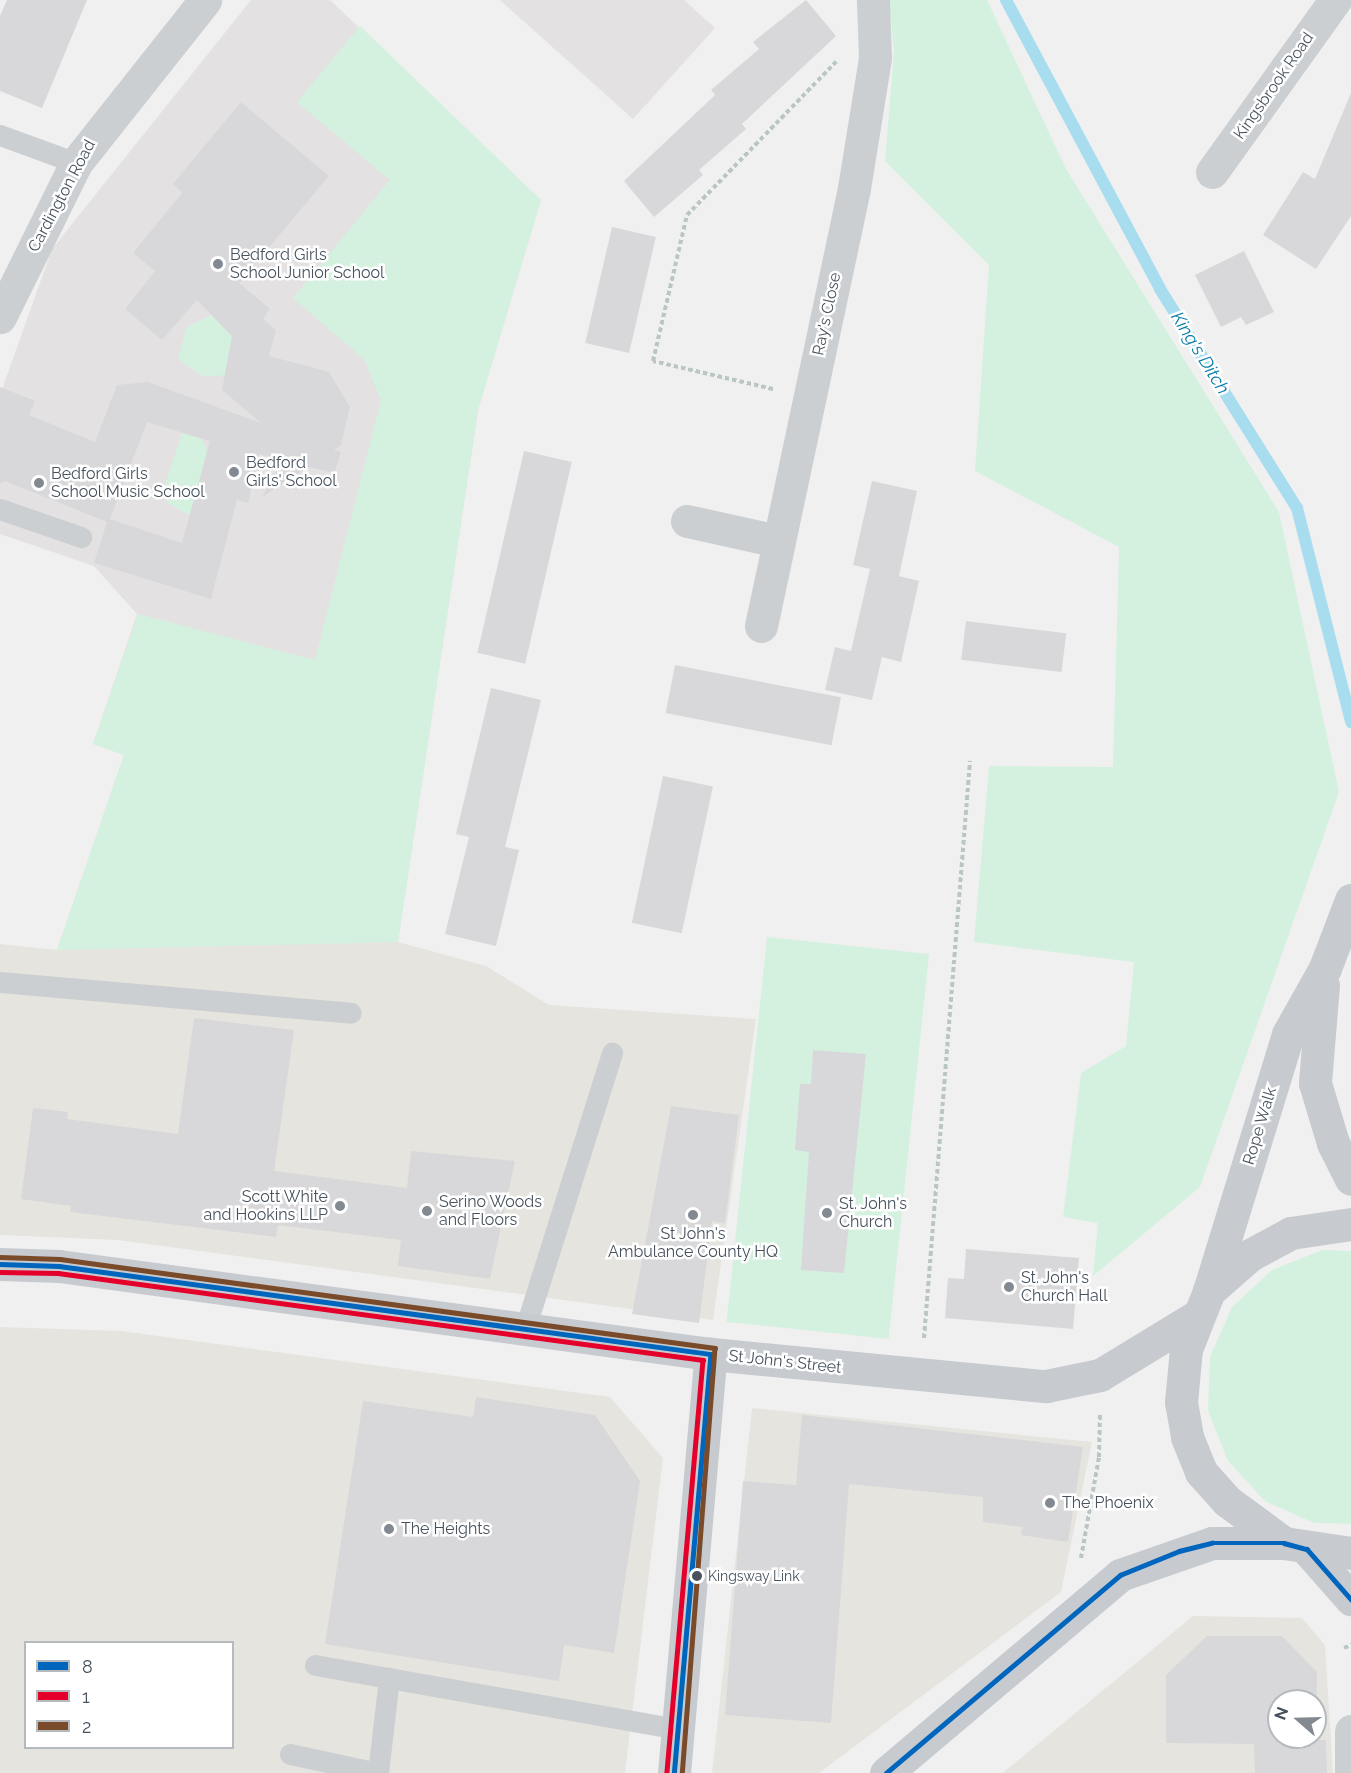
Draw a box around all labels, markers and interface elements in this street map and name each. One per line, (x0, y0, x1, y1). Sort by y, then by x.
street label: Kingsbrook Road (1230, 29, 1318, 143)
street label: Cardington Road (24, 137, 100, 255)
place label: Bedford Girls School Junior School (230, 245, 386, 283)
marker: Bedford Girls School Junior School (211, 257, 225, 271)
street label: Ray's Close (809, 271, 845, 357)
water label: King's Ditch (1166, 308, 1234, 398)
place label: Bedford Girls' School (246, 453, 337, 491)
place label: Bedford Girls School Music School (51, 464, 205, 502)
marker: Bedford Girls' School (227, 465, 241, 479)
marker: Bedford Girls School Music School (32, 476, 46, 490)
street label: Rope Walk (1239, 1085, 1281, 1167)
place label: Scott White and Hookins LLP (203, 1187, 328, 1225)
place label: Serino Woods and Floors (439, 1192, 543, 1230)
place label: St. John's Church (839, 1194, 907, 1232)
marker: Scott White and Hookins LLP (333, 1199, 347, 1213)
marker: Serino Woods and Floors (420, 1204, 434, 1218)
marker: St. John's Church (820, 1206, 834, 1220)
marker: St John's Ambulance County HQ (686, 1208, 700, 1222)
place label: St John's Ambulance County HQ (608, 1224, 778, 1262)
place label: St. John's Church Hall (1021, 1268, 1108, 1306)
marker: St. John's Church Hall (1002, 1280, 1016, 1294)
street label: St John's Street (727, 1347, 843, 1377)
place label: The Phoenix (1062, 1493, 1154, 1513)
marker: The Phoenix (1043, 1496, 1057, 1510)
place label: The Heights (401, 1519, 490, 1539)
marker: The Heights (382, 1522, 396, 1536)
place label: Kingsway Link (708, 1568, 800, 1584)
marker: Kingsway Link (691, 1570, 703, 1582)
legend (24, 1641, 234, 1749)
text: 8 (82, 1656, 93, 1677)
text: 1 (82, 1686, 90, 1707)
north arrow (1267, 1689, 1327, 1749)
text: N (1270, 1704, 1293, 1722)
text: 2 (82, 1716, 91, 1737)

